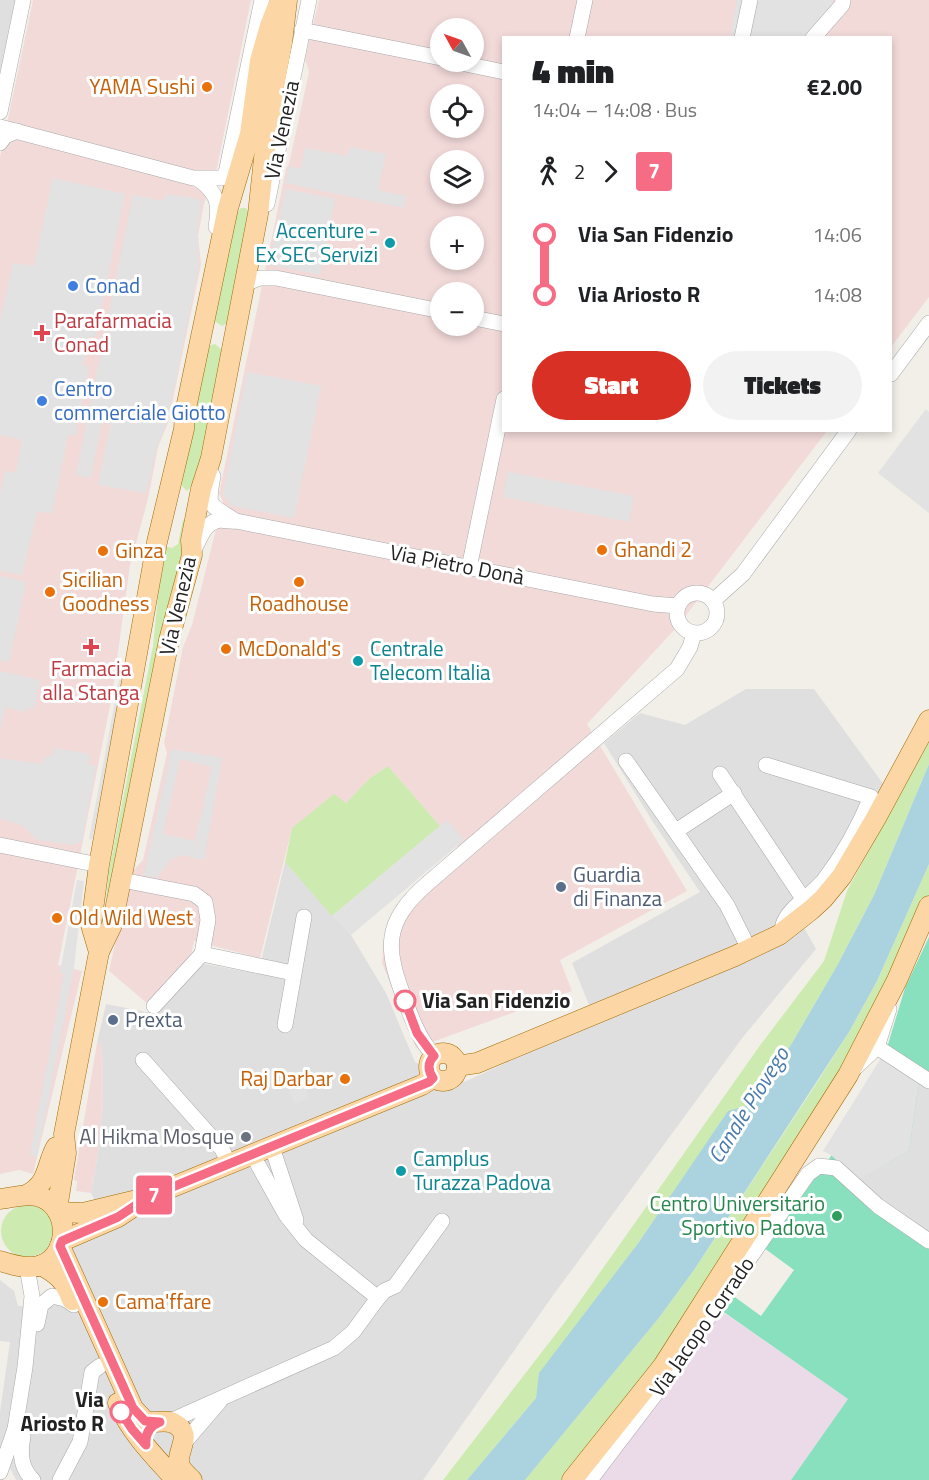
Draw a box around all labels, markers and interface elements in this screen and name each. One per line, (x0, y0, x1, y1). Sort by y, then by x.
north arrow (430, 18, 484, 72)
map controls (430, 18, 484, 336)
text: 4 min (532, 46, 614, 96)
place label: YAMA Sushi (89, 70, 195, 102)
text: €2.00 (807, 70, 862, 104)
street label: Via Venezia (255, 77, 307, 182)
marker: YAMA Sushi (200, 80, 214, 94)
button: locate (430, 84, 484, 138)
text: 14:04 – 14:08 · Bus (532, 94, 697, 125)
button: layers (430, 150, 484, 204)
icon: walk (532, 155, 565, 188)
icon: forward (594, 155, 627, 188)
text: 7 (648, 155, 660, 187)
text: 2 (574, 156, 585, 187)
place label: Accenture - Ex SEC Servizi (255, 214, 378, 270)
button: + (430, 216, 484, 270)
text: Via San Fidenzio (578, 217, 733, 251)
text: 14:06 (813, 219, 862, 250)
marker: Accenture - Ex SEC Servizi (383, 236, 397, 250)
place label: Conad (85, 269, 140, 301)
text: Via Ariosto R (578, 277, 700, 311)
marker: Conad (66, 279, 80, 293)
text: 14:08 (813, 279, 862, 310)
button: − (430, 282, 484, 336)
place label: Parafarmacia Conad (54, 304, 172, 360)
marker: Parafarmacia Conad (35, 326, 49, 340)
button: Start (532, 351, 691, 420)
button: Tickets (703, 351, 862, 420)
place label: Centro commerciale Giotto (54, 372, 226, 428)
marker: Centro commerciale Giotto (35, 394, 49, 408)
place label: Ghandi 2 (614, 533, 692, 565)
place label: Ginza (115, 534, 164, 566)
street label: Via Pietro Donà (387, 535, 528, 593)
marker: Ghandi 2 (595, 543, 609, 557)
marker: Ginza (96, 544, 110, 558)
street label: Via Venezia (150, 553, 204, 658)
place label: Sicilian Goodness (62, 563, 150, 619)
marker: Roadhouse (292, 575, 306, 589)
marker: Sicilian Goodness (43, 585, 57, 599)
place label: Roadhouse (249, 587, 349, 619)
place label: McDonald's (238, 632, 341, 664)
place label: Centrale Telecom Italia (370, 632, 491, 688)
marker: Farmacia alla Stanga (84, 640, 98, 654)
marker: McDonald's (219, 642, 233, 656)
place label: Farmacia alla Stanga (42, 652, 140, 708)
marker: Centrale Telecom Italia (351, 654, 365, 668)
place label: Guardia di Finanza (573, 858, 663, 914)
marker: Guardia di Finanza (554, 880, 568, 894)
place label: Old Wild West (69, 901, 194, 933)
marker: Old Wild West (50, 911, 64, 925)
place label: Via San Fidenzio (422, 984, 570, 1016)
marker: Via San Fidenzio (394, 990, 416, 1012)
place label: Prexta (125, 1003, 183, 1035)
marker: Prexta (106, 1013, 120, 1027)
water label: Canale Piovego (699, 1039, 798, 1170)
place label: Raj Darbar (240, 1062, 333, 1094)
marker: Raj Darbar (338, 1072, 352, 1086)
place label: Al Hikma Mosque (79, 1120, 234, 1152)
marker: Al Hikma Mosque (239, 1130, 253, 1144)
place label: Camplus Turazza Padova (413, 1142, 551, 1198)
marker: Camplus Turazza Padova (394, 1164, 408, 1178)
line badge: 7 (134, 1176, 174, 1214)
text: 7 (148, 1179, 160, 1211)
place label: Centro Universitario Sportivo Padova (649, 1187, 825, 1243)
marker: Centro Universitario Sportivo Padova (830, 1209, 844, 1223)
street label: Via Jacopo Corrado (641, 1250, 762, 1403)
place label: Cama'ffare (115, 1285, 211, 1317)
marker: Cama'ffare (96, 1295, 110, 1309)
place label: Via Ariosto R (21, 1383, 104, 1439)
marker: Via Ariosto R (110, 1401, 132, 1423)

